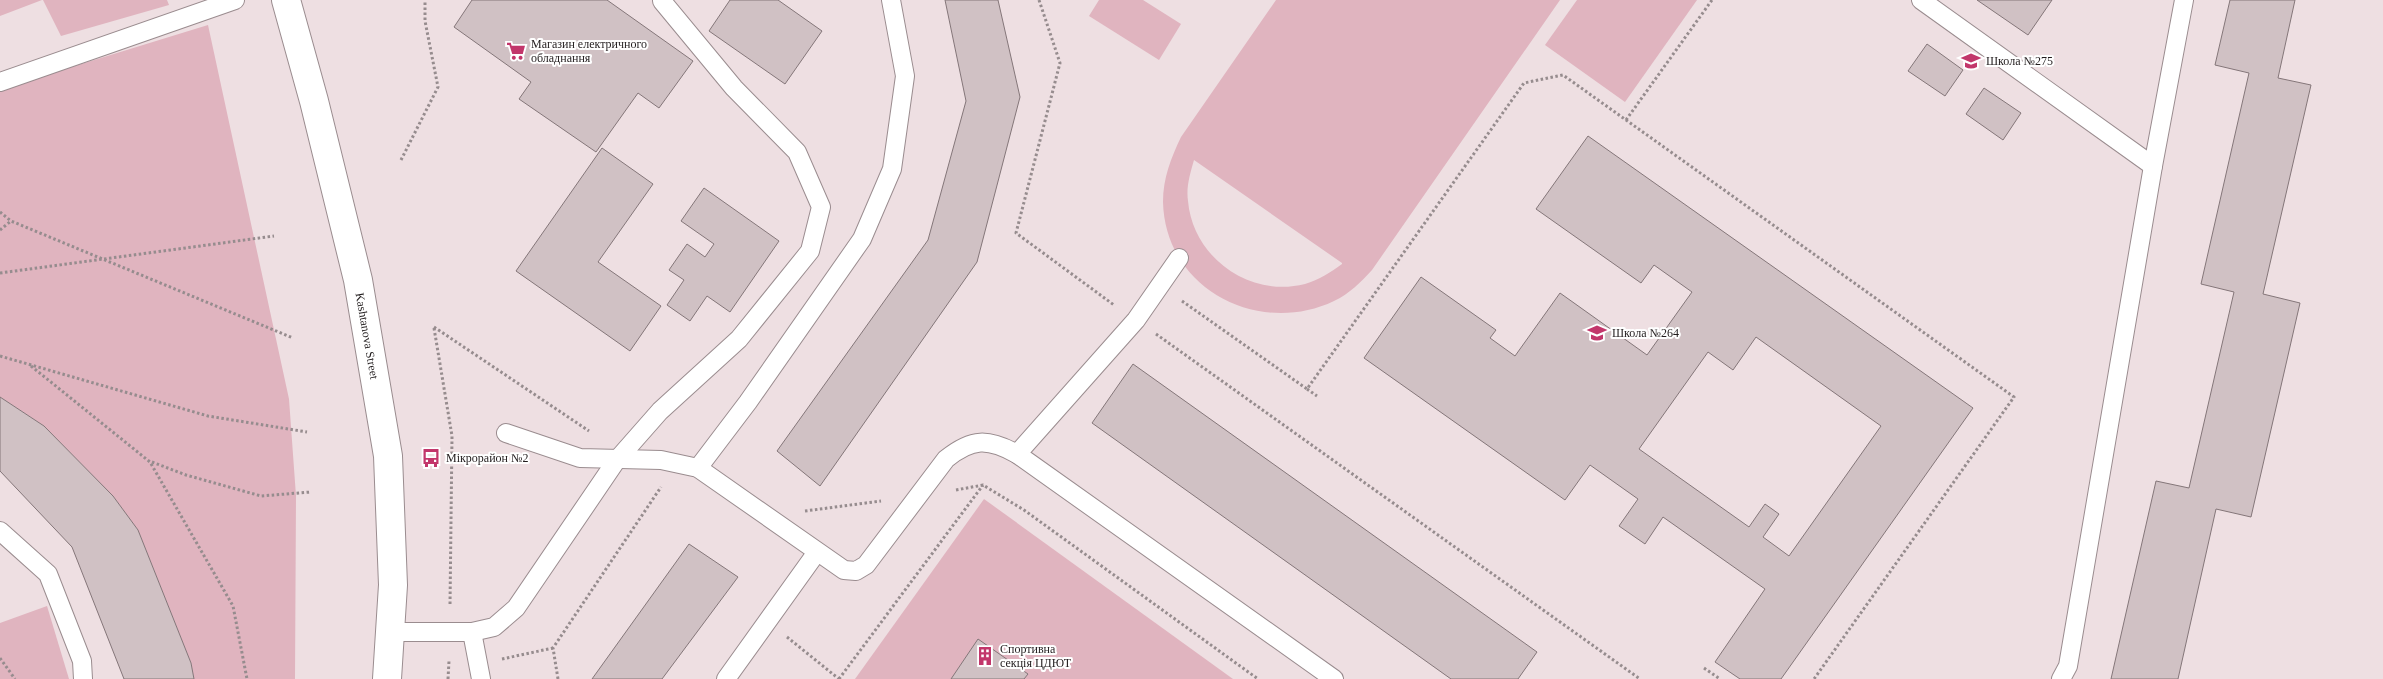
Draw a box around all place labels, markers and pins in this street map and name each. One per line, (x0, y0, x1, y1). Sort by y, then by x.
place label: Магазин електричного обладнання (531, 37, 647, 65)
supermarket icon: Магазин електричного обладнання (505, 40, 527, 62)
school or university icon: Школа №275 (1960, 50, 1982, 72)
place label: Школа №275 (1986, 54, 2053, 68)
school or university icon: Школа №264 (1586, 322, 1608, 344)
place label: Школа №264 (1612, 326, 1679, 340)
bus stop icon: Мікрорайон №2 (420, 447, 442, 469)
place label: Мікрорайон №2 (446, 451, 528, 465)
place label: Спортивна секція ЦДЮТ (1000, 642, 1072, 670)
building icon: Спортивна секція ЦДЮТ (974, 645, 996, 667)

